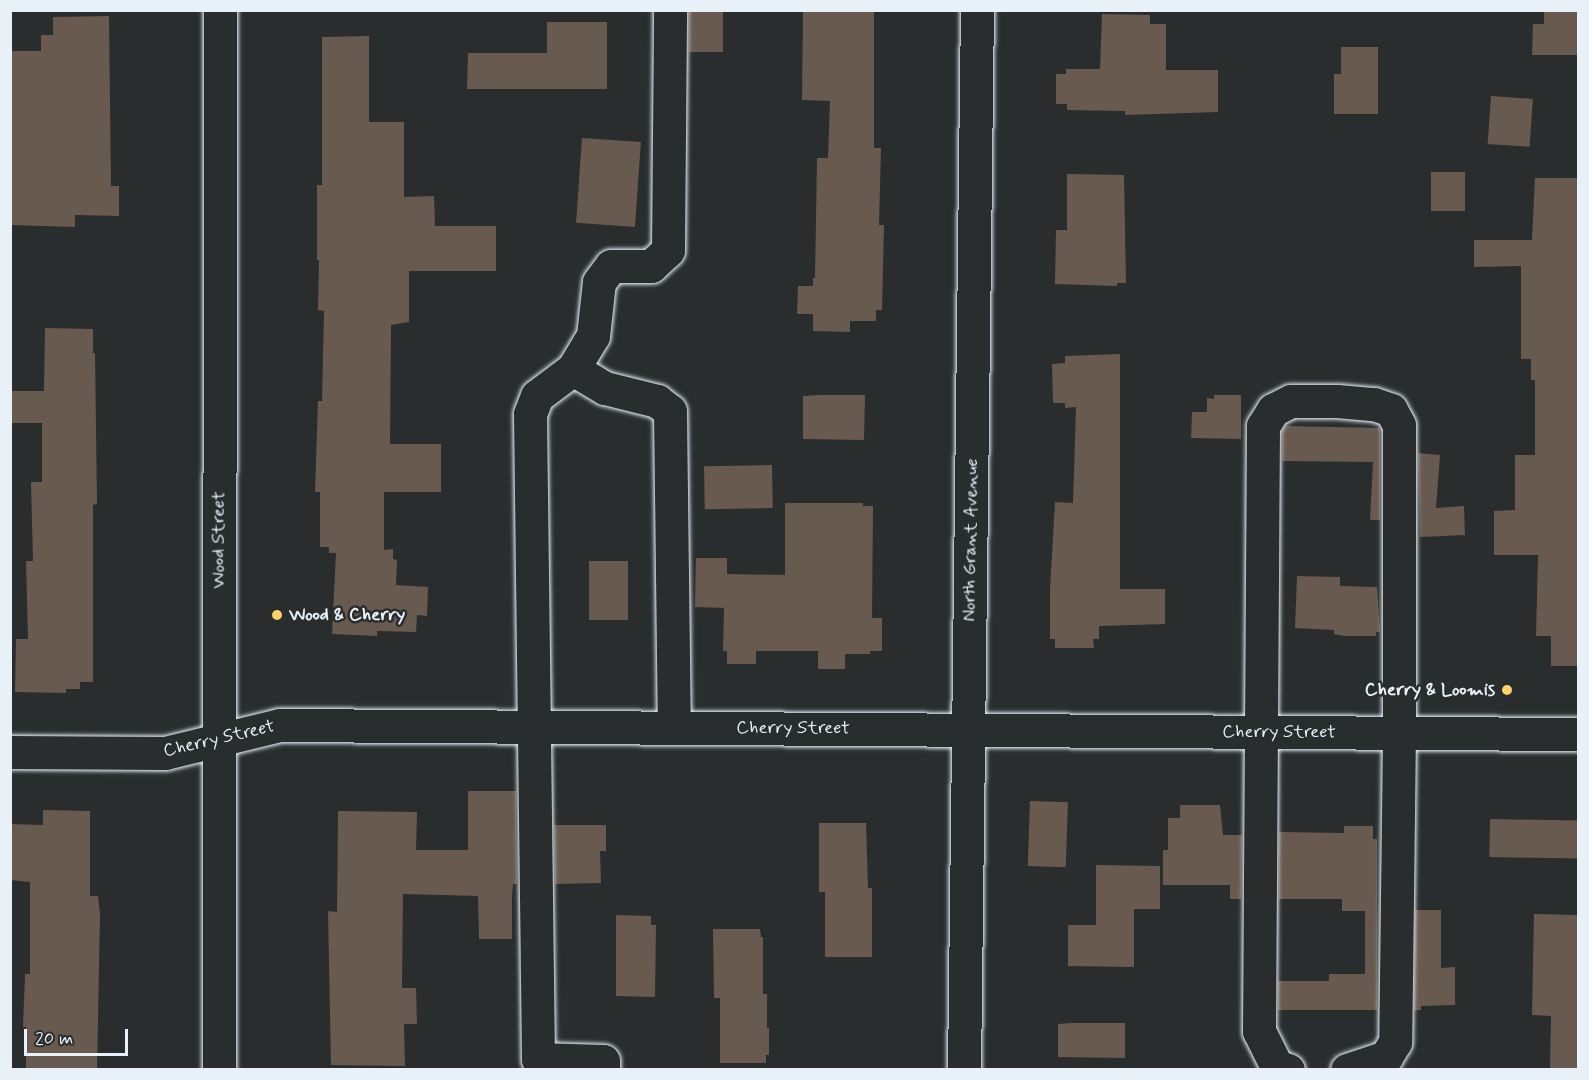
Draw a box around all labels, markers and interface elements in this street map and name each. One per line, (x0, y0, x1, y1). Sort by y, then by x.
street label: North Grant Avenue (959, 460, 983, 620)
street label: Wood Street (208, 492, 230, 588)
place label: Wood & Cherry (289, 604, 405, 626)
marker: Wood & Cherry (270, 608, 284, 622)
place label: Cherry & Loomis (1365, 679, 1495, 701)
marker: Cherry & Loomis (1500, 683, 1514, 697)
street label: Cherry Street (162, 716, 276, 762)
street label: Cherry Street (737, 717, 849, 739)
street label: Cherry Street (1223, 721, 1335, 743)
scale bar (27, 1017, 130, 1055)
text: 20 m (35, 1027, 73, 1051)

